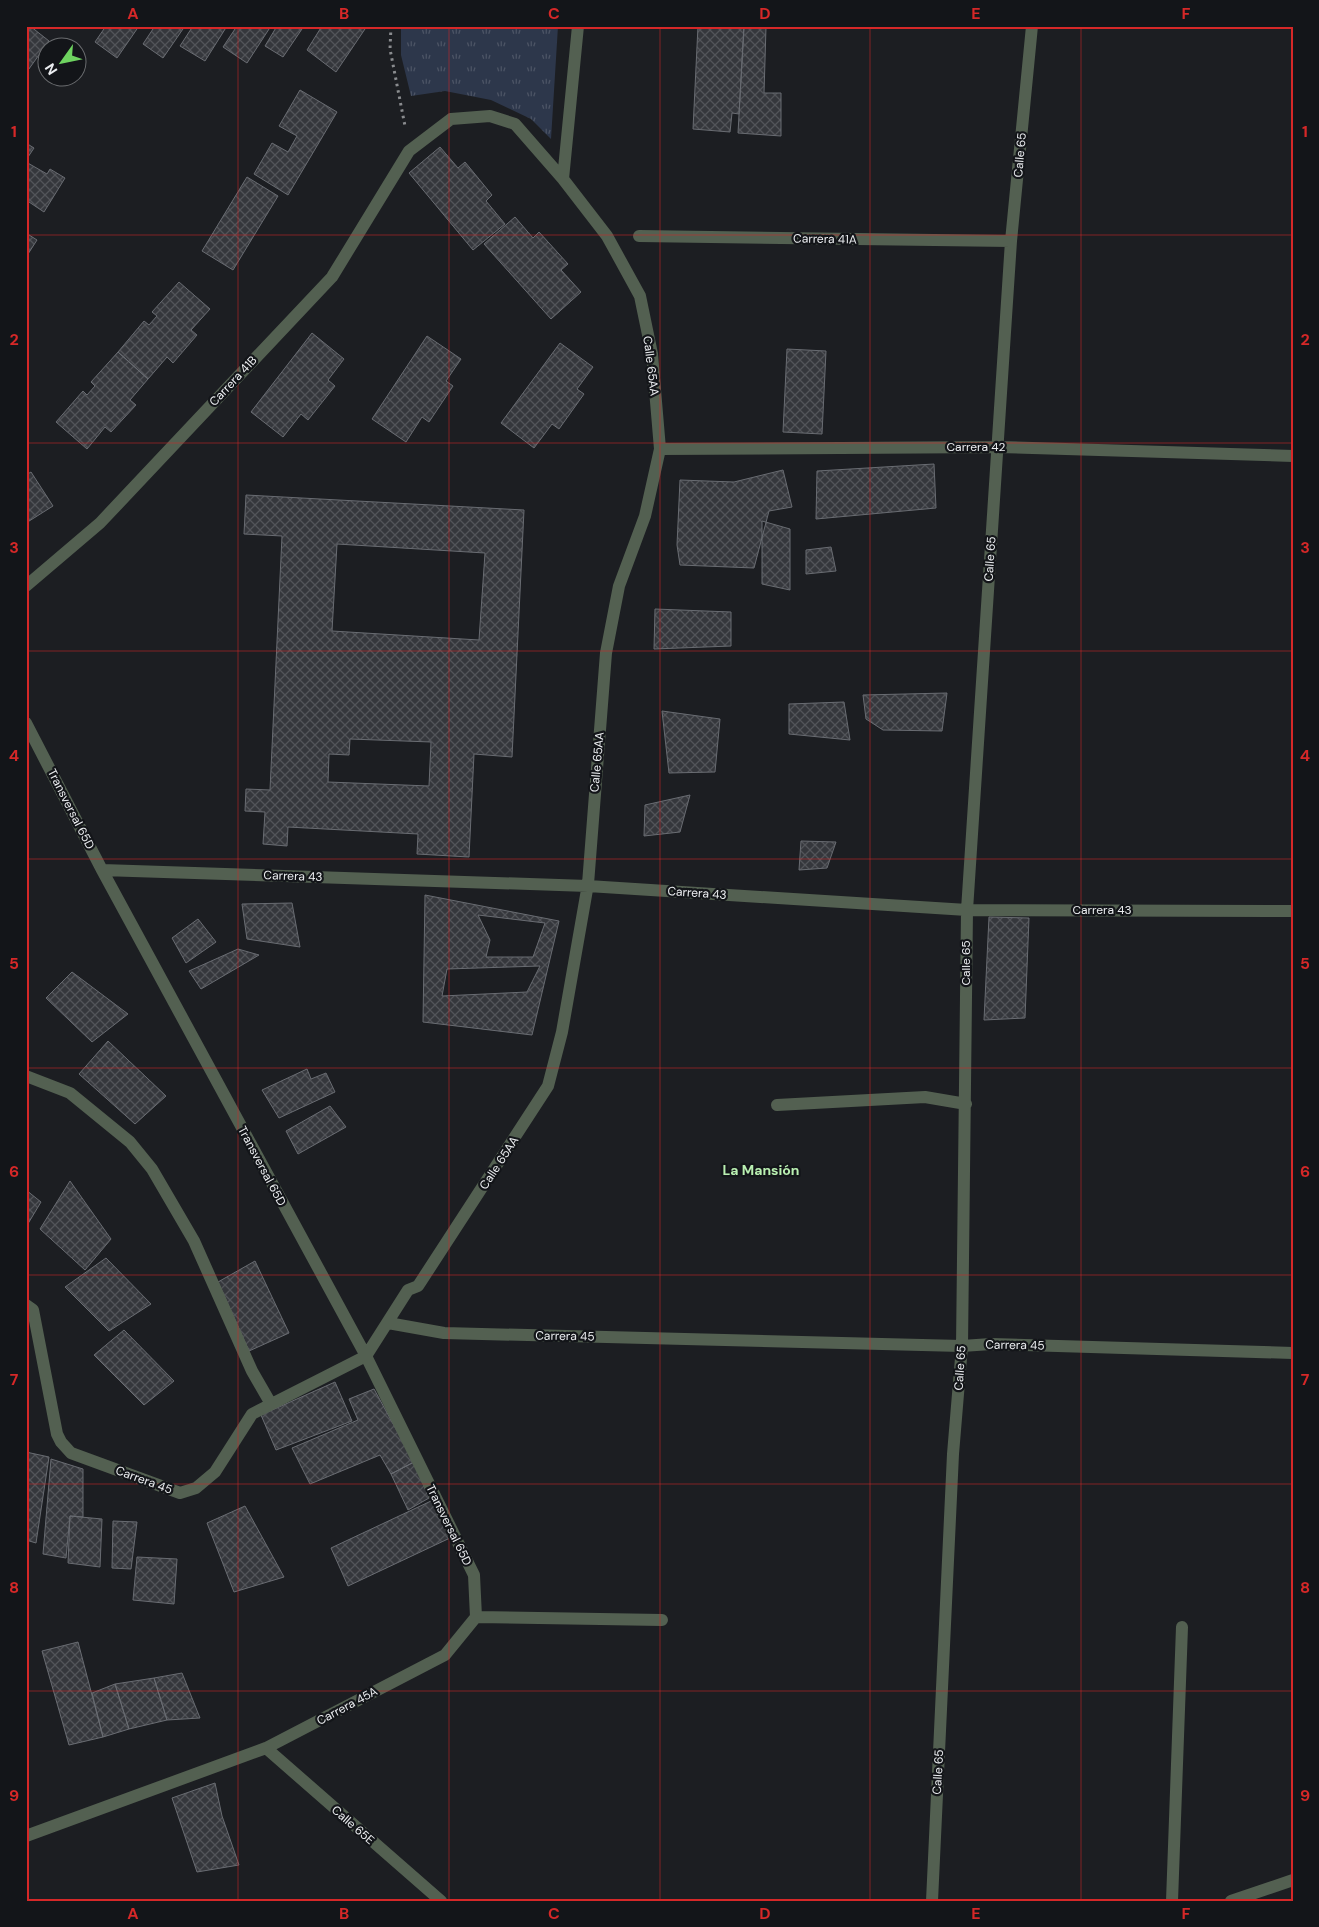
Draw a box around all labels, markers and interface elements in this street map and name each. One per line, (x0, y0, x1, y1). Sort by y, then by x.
text: A (127, 3, 139, 24)
text: B (339, 3, 349, 24)
text: C (548, 3, 560, 24)
text: D (759, 3, 771, 24)
text: E (971, 3, 981, 24)
text: F (1182, 3, 1191, 24)
north arrow (38, 38, 88, 88)
text: N (41, 60, 61, 78)
text: 1 (11, 121, 17, 142)
text: 1 (1302, 121, 1308, 142)
street label: Calle 65 (1010, 132, 1030, 178)
street label: Carrera 41A (793, 230, 857, 248)
text: 2 (9, 329, 19, 350)
text: 2 (1300, 329, 1310, 350)
street label: Calle 65AA (639, 335, 663, 397)
street label: Carrera 41B (206, 352, 260, 410)
street label: Carrera 42 (947, 439, 1006, 455)
street label: Calle 65 (980, 536, 1000, 582)
text: 3 (9, 537, 19, 558)
text: 3 (1300, 537, 1310, 558)
street label: Calle 65AA (586, 731, 608, 793)
text: 4 (9, 745, 19, 766)
text: 4 (1300, 745, 1310, 766)
street label: Transversal 65D (44, 766, 98, 852)
street label: Carrera 43 (263, 867, 323, 885)
street label: Carrera 43 (667, 883, 727, 903)
street label: Carrera 43 (1072, 902, 1132, 918)
street label: Calle 65 (958, 940, 974, 986)
text: 5 (9, 953, 19, 974)
text: 5 (1300, 953, 1310, 974)
street label: Transversal 65D (234, 1123, 290, 1209)
street label: Calle 65AA (476, 1133, 522, 1193)
text: 6 (9, 1161, 19, 1182)
district label: La Mansión (722, 1161, 800, 1179)
text: 6 (1300, 1161, 1310, 1182)
street label: Carrera 45 (535, 1327, 595, 1345)
street label: Carrera 45 (985, 1336, 1045, 1354)
street label: Calle 65 (950, 1345, 970, 1391)
text: 7 (10, 1369, 19, 1390)
text: 7 (1301, 1369, 1310, 1390)
street label: Carrera 45 (113, 1462, 175, 1498)
street label: Transversal 65D (422, 1482, 476, 1568)
text: 8 (9, 1577, 19, 1598)
text: 8 (1300, 1577, 1310, 1598)
street label: Carrera 45A (314, 1683, 380, 1729)
street label: Calle 65 (929, 1749, 947, 1795)
text: 9 (9, 1785, 19, 1806)
text: 9 (1300, 1785, 1310, 1806)
street label: Calle 65E (328, 1802, 378, 1848)
text: A (127, 1903, 139, 1924)
text: B (339, 1903, 349, 1924)
text: C (548, 1903, 560, 1924)
text: D (759, 1903, 771, 1924)
text: E (971, 1903, 981, 1924)
text: F (1182, 1903, 1191, 1924)

